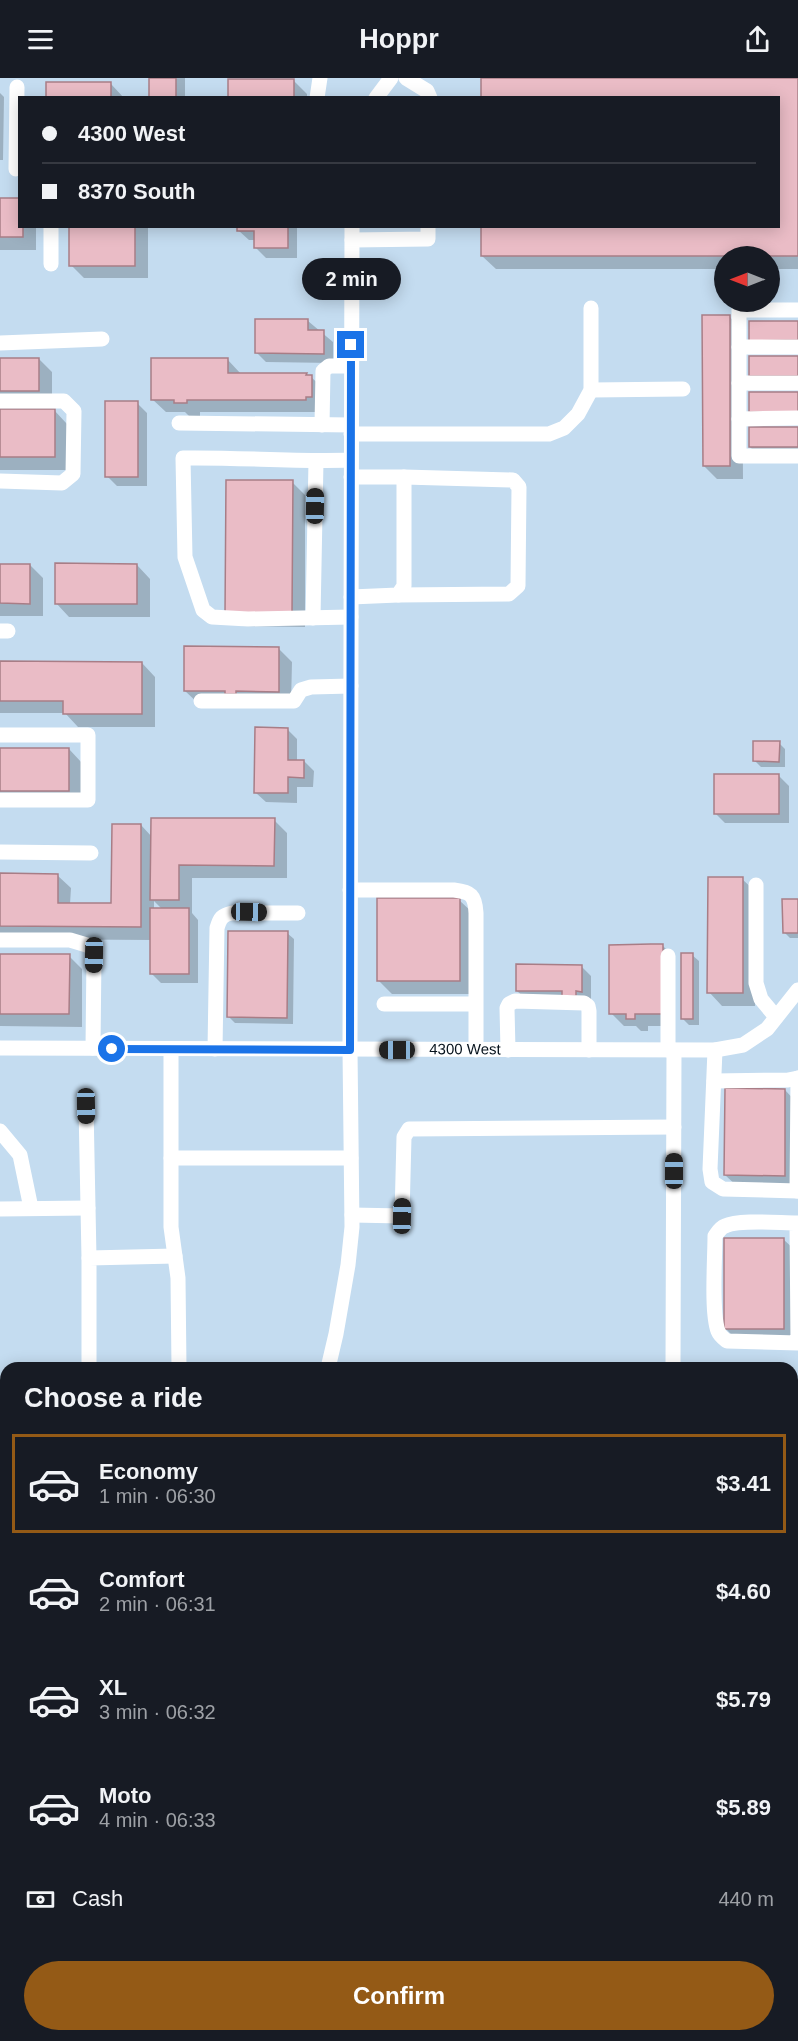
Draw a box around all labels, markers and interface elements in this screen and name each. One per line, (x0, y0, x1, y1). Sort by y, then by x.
icon: menu (24, 23, 57, 56)
icon: share (741, 23, 774, 56)
text: Hoppr (359, 24, 439, 54)
text: 4300 West (78, 121, 185, 146)
text: 8370 South (78, 179, 195, 204)
north arrow (714, 246, 780, 312)
map controls (714, 246, 780, 312)
callout: 2 min (302, 258, 400, 300)
text: 2 min (325, 268, 378, 290)
route end (337, 331, 364, 358)
car (306, 488, 324, 524)
car (231, 903, 267, 921)
car (85, 937, 103, 973)
route start (98, 1035, 125, 1062)
street label: 4300 West (429, 1040, 502, 1057)
car (379, 1041, 415, 1059)
car (77, 1088, 95, 1124)
car (665, 1153, 683, 1189)
car (393, 1198, 411, 1234)
text: Choose a ride (24, 1383, 203, 1413)
icon: car (27, 1457, 81, 1511)
text: Economy (99, 1459, 198, 1484)
text: $3.41 (716, 1471, 771, 1496)
text: 1 min · 06:30 (99, 1485, 216, 1507)
icon: car (27, 1565, 81, 1619)
text: Comfort (99, 1567, 185, 1592)
text: $4.60 (716, 1579, 771, 1604)
text: 2 min · 06:31 (99, 1593, 216, 1615)
icon: car (27, 1673, 81, 1727)
text: XL (99, 1675, 127, 1700)
text: $5.79 (716, 1687, 771, 1712)
text: 3 min · 06:32 (99, 1701, 216, 1723)
icon: car (27, 1781, 81, 1835)
text: Moto (99, 1783, 152, 1808)
text: $5.89 (716, 1795, 771, 1820)
text: 4 min · 06:33 (99, 1809, 216, 1831)
icon: cash (24, 1883, 57, 1916)
text: Cash (72, 1886, 123, 1911)
text: 440 m (718, 1888, 774, 1910)
button: Confirm (24, 1961, 774, 2030)

